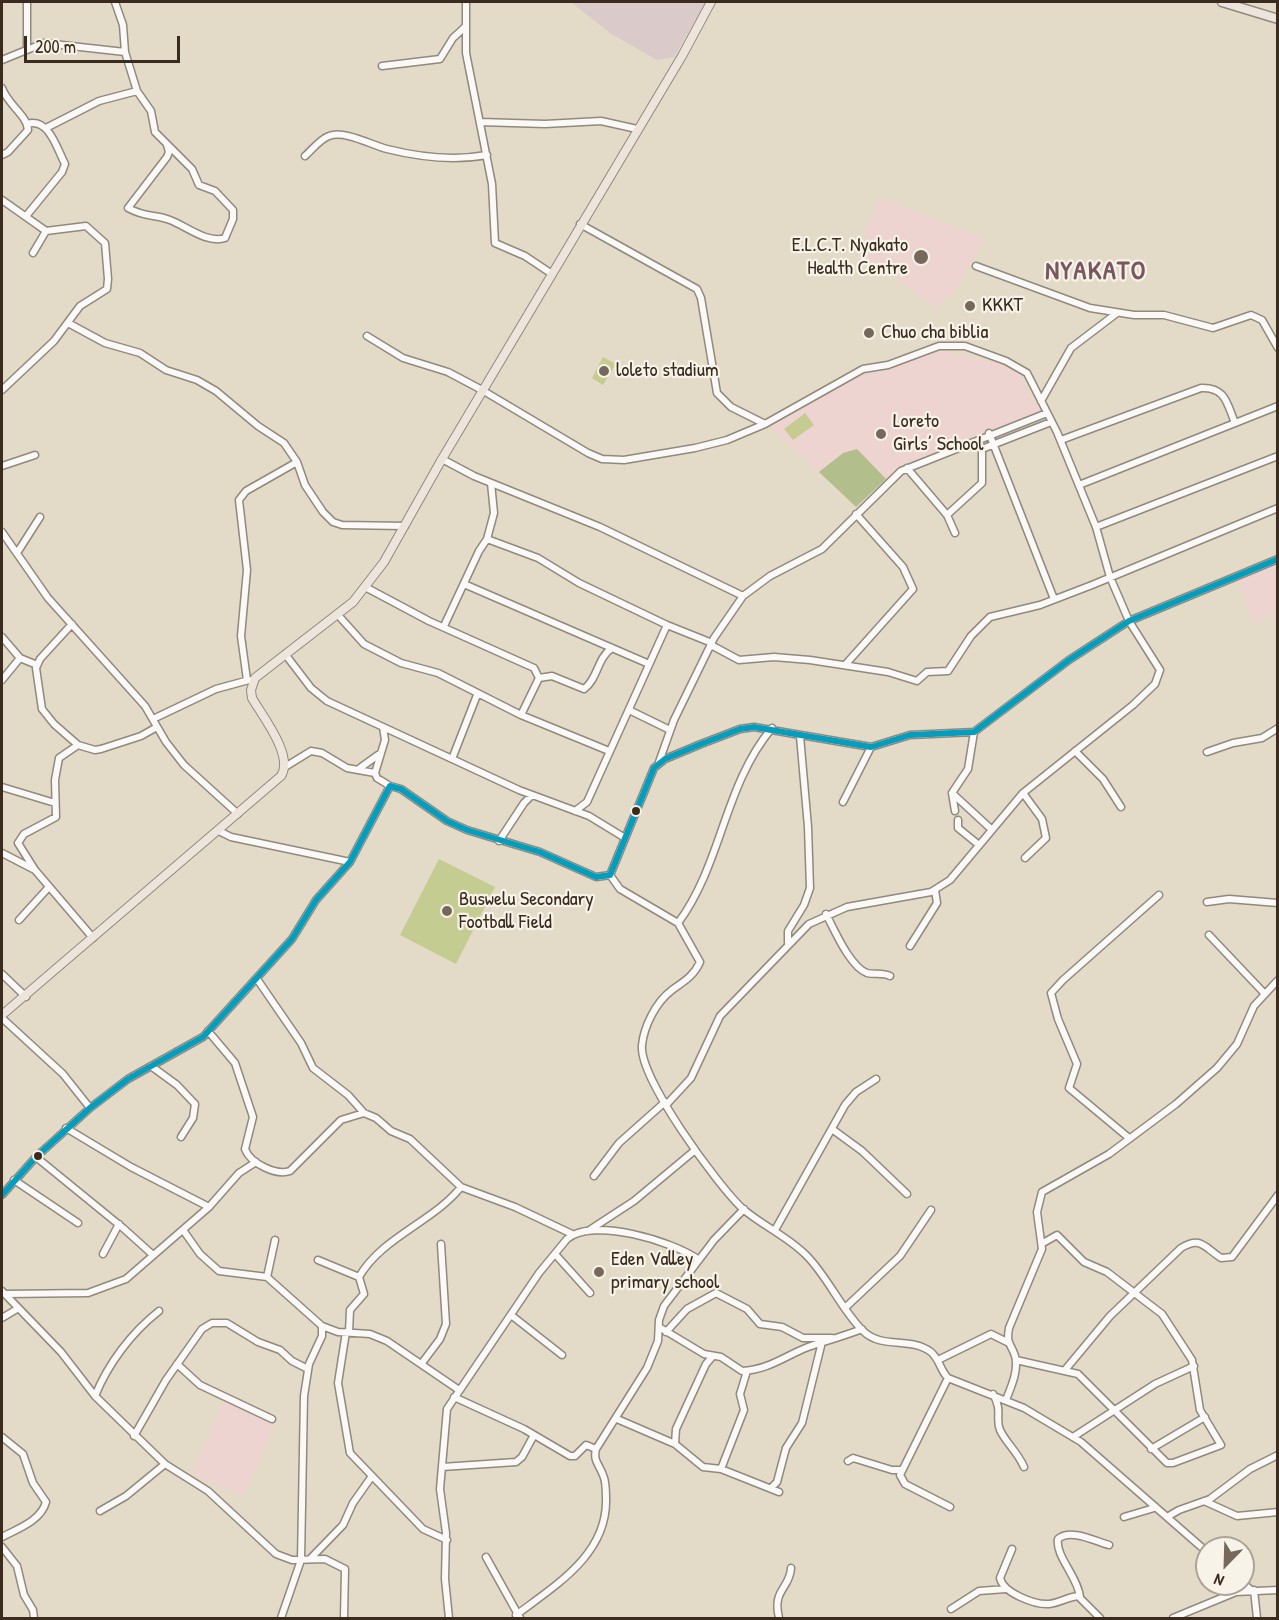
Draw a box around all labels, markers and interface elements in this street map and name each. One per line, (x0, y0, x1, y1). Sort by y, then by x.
scale bar (27, 24, 183, 62)
text: 200 m (35, 34, 76, 59)
place label: E.L.C.T. Nyakato Health Centre (792, 234, 908, 281)
marker: E.L.C.T. Nyakato Health Centre (912, 248, 930, 266)
district label: NYAKATO (1045, 256, 1147, 288)
place label: KKKT (982, 294, 1023, 318)
marker: KKKT (963, 299, 977, 313)
place label: Chuo cha biblia (881, 321, 988, 345)
marker: Chuo cha biblia (862, 326, 876, 340)
place label: loleto stadium (616, 359, 718, 383)
marker: loleto stadium (597, 364, 611, 378)
place label: Loreto Girls’ School (893, 410, 984, 457)
marker: Loreto Girls’ School (874, 427, 888, 441)
unlabelled marker (630, 805, 642, 817)
place label: Buswelu Secondary Football Field (459, 888, 594, 935)
marker: Buswelu Secondary Football Field (440, 904, 454, 918)
unlabelled marker (32, 1150, 44, 1162)
place label: Eden Valley primary school (611, 1248, 719, 1295)
marker: Eden Valley primary school (592, 1265, 606, 1279)
north arrow (1195, 1536, 1255, 1596)
text: N (1211, 1569, 1227, 1593)

